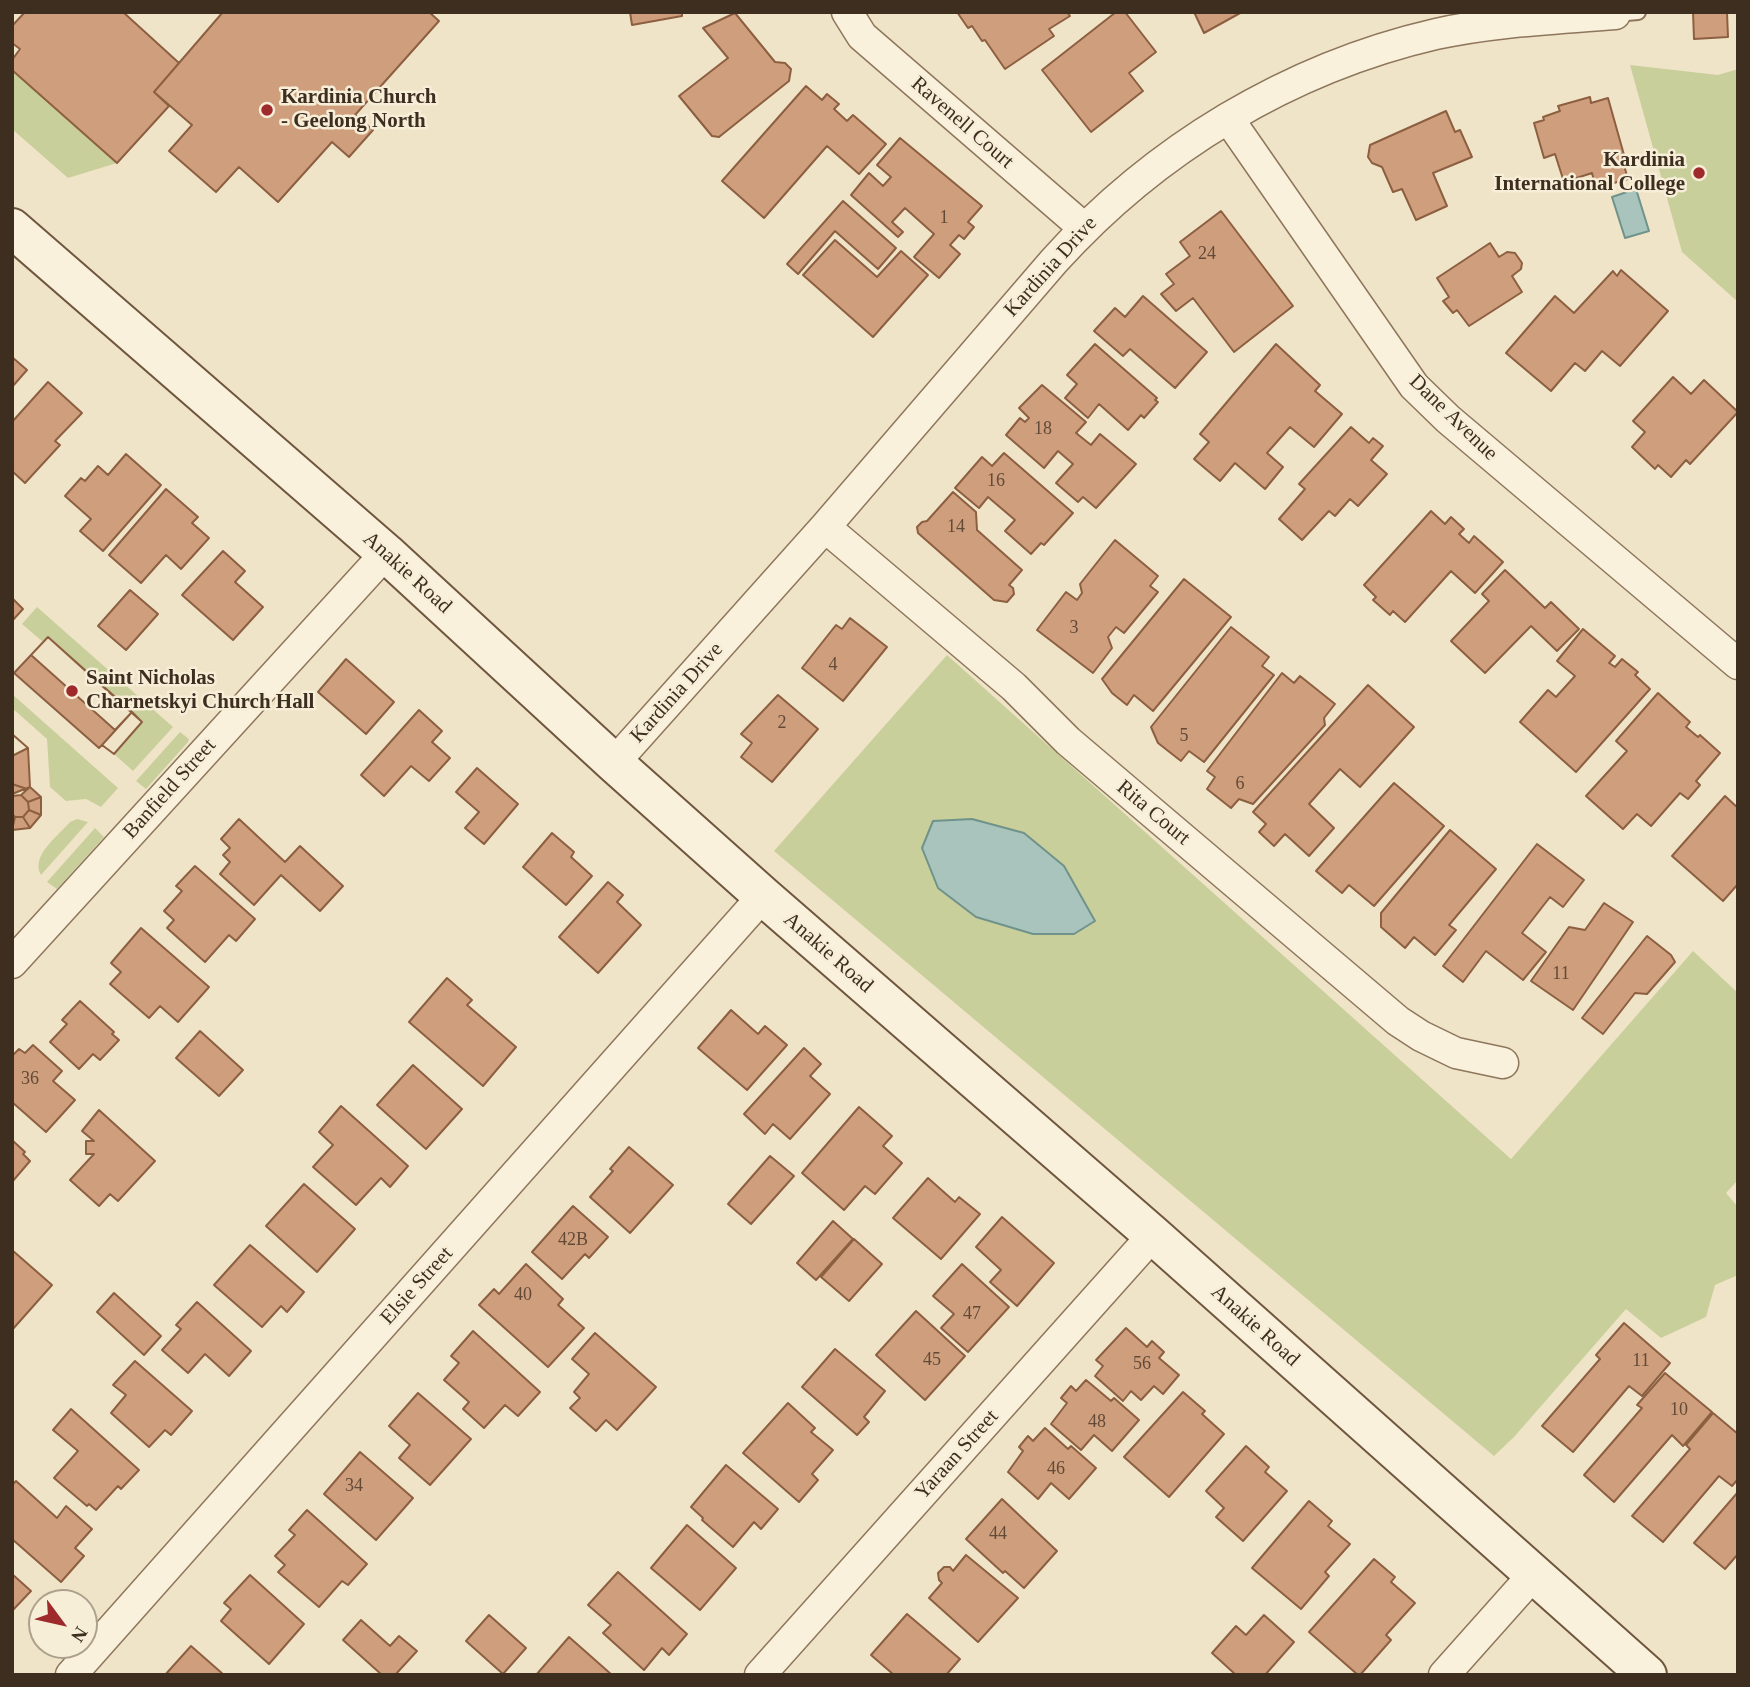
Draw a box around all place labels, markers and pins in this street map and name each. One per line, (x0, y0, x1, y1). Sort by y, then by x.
place label: Kardinia Church - Geelong North (281, 85, 436, 135)
marker: Kardinia Church - Geelong North (259, 102, 275, 118)
place label: Kardinia International College (1494, 148, 1685, 198)
marker: Kardinia International College (1691, 165, 1707, 181)
place label: Saint Nicholas Charnetskyi Church Hall (86, 666, 314, 716)
marker: Saint Nicholas Charnetskyi Church Hall (64, 683, 80, 699)

